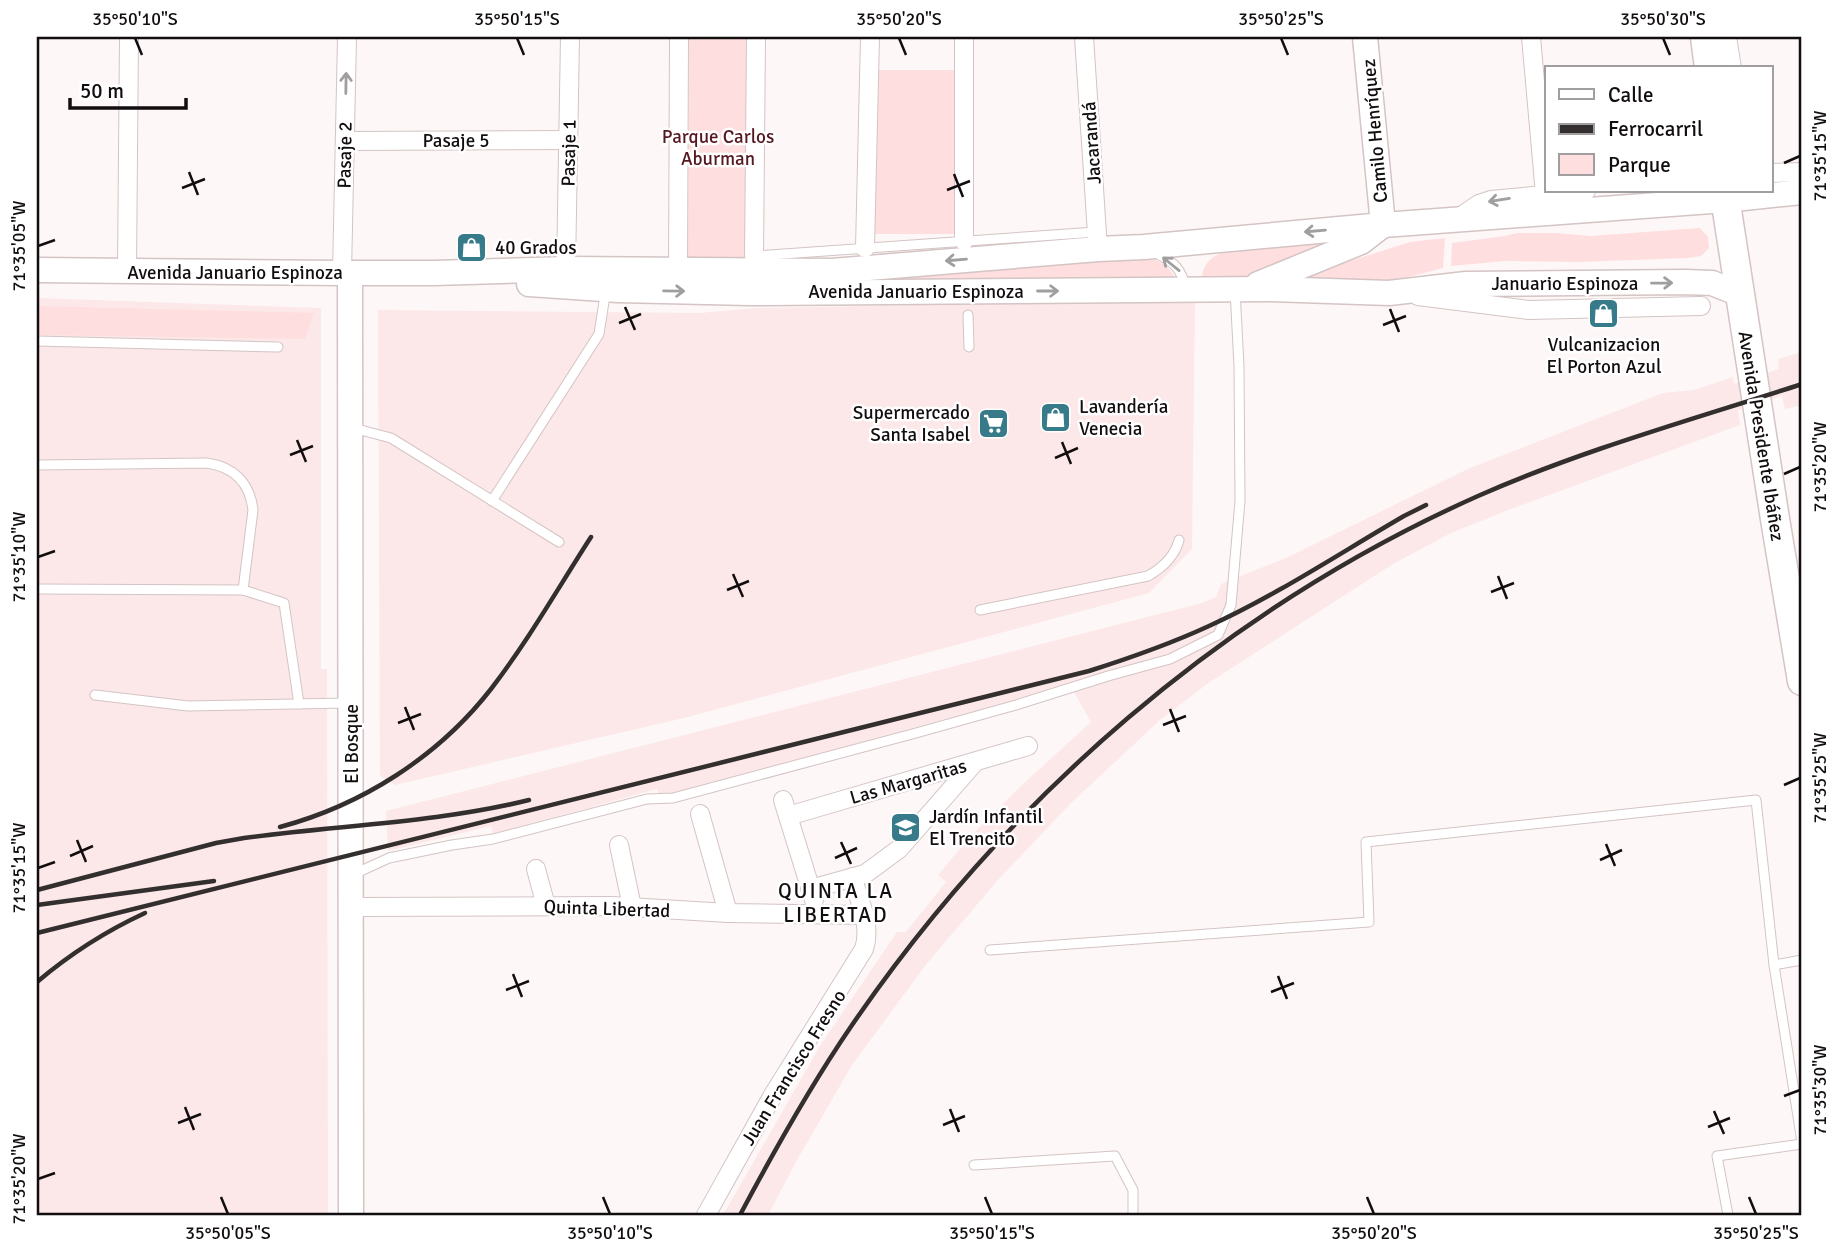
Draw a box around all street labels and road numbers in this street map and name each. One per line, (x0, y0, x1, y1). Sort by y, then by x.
street label: Camilo Henríquez (1357, 58, 1393, 204)
street label: Jacarandá (1077, 101, 1107, 185)
street label: Pasaje 1 (556, 119, 582, 187)
street label: Pasaje 2 (332, 121, 358, 189)
street label: Pasaje 5 (422, 129, 490, 153)
street label: Avenida Januario Espinoza (127, 261, 343, 285)
street label: Januario Espinoza (1492, 272, 1638, 296)
street label: Avenida Januario Espinoza (808, 280, 1024, 304)
street label: Avenida Presidente Ibáñez (1733, 329, 1789, 543)
street label: El Bosque (340, 704, 364, 784)
street label: Las Margaritas (847, 754, 969, 810)
street label: Quinta Libertad (543, 895, 671, 923)
street label: Juan Francisco Fresno (736, 985, 852, 1150)

